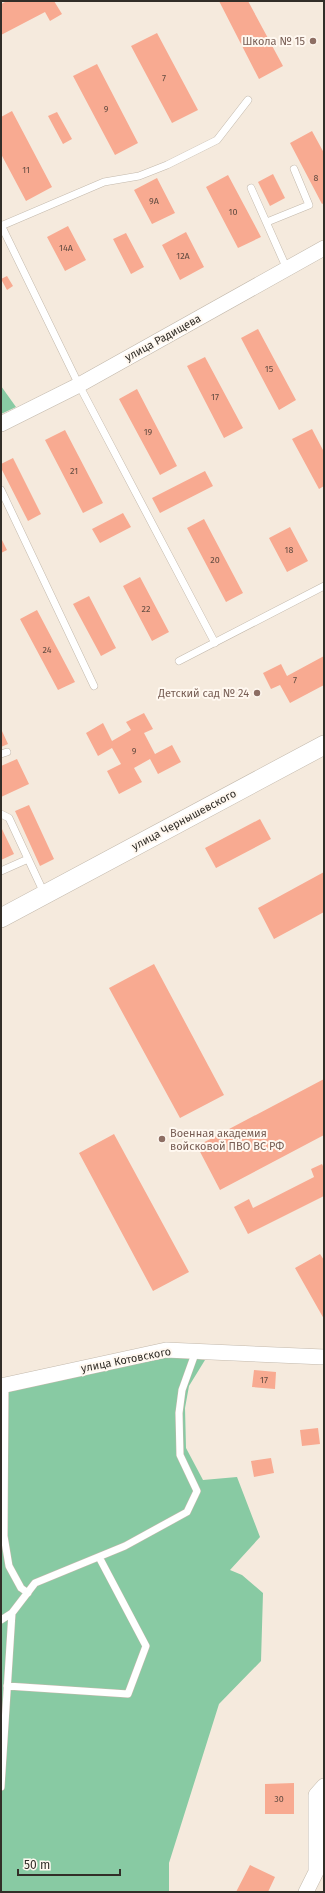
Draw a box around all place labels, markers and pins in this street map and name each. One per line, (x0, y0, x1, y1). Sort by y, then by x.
place label: Школа № 15 (242, 35, 305, 48)
marker: Школа № 15 (308, 36, 318, 46)
place label: Детский сад № 24 (157, 687, 249, 700)
marker: Детский сад № 24 (252, 688, 262, 698)
place label: Военная академия войсковой ПВО ВС РФ (170, 1127, 284, 1153)
marker: Военная академия войсковой ПВО ВС РФ (157, 1134, 167, 1144)

